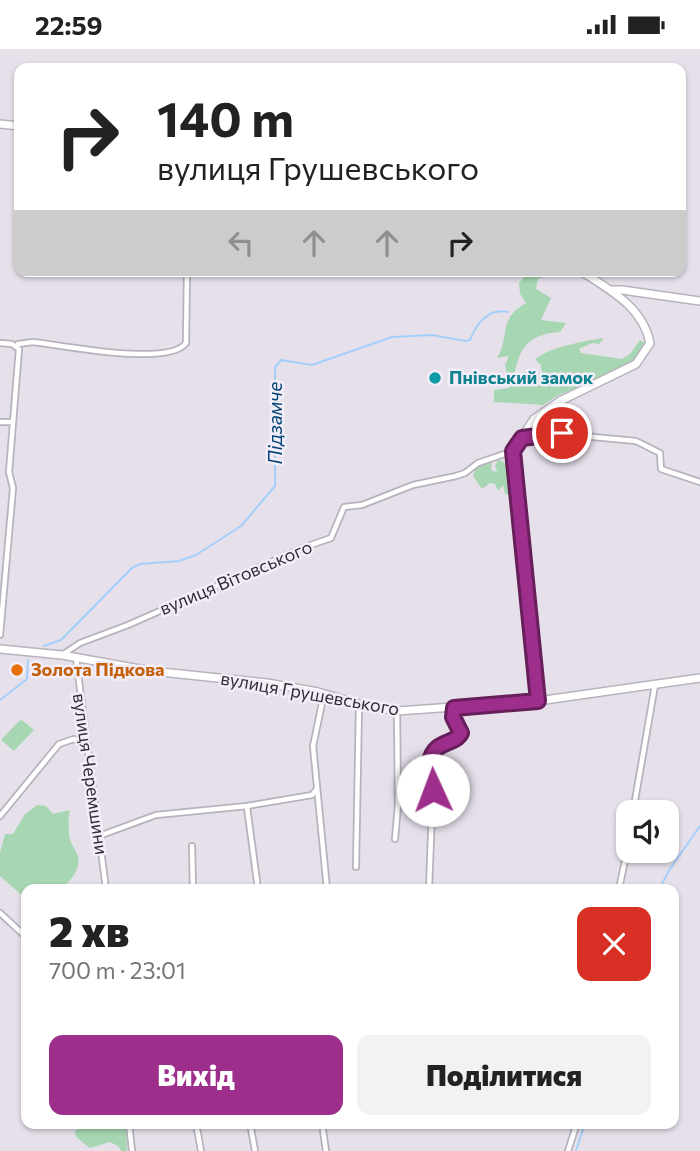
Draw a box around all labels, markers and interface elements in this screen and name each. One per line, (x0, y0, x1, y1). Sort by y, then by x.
text: 22:59 (35, 9, 103, 40)
text: 140 m (157, 87, 294, 147)
icon: right (42, 91, 133, 182)
text: вулиця Грушевського (157, 147, 479, 187)
icon: left (222, 224, 260, 262)
icon: ahead (295, 224, 333, 262)
icon: ahead (368, 224, 406, 262)
icon: right (441, 224, 479, 262)
place label: Пнівський замок (449, 366, 594, 388)
marker: Пнівський замок (427, 370, 443, 386)
water label: Підзамче (263, 382, 286, 464)
pin (532, 403, 592, 463)
icon: arrive (543, 414, 581, 452)
street label: вулиця Вітовського (156, 535, 315, 619)
place label: Золота Підкова (31, 658, 165, 680)
marker: Золота Підкова (9, 662, 25, 678)
street label: вулиця Грушевського (219, 666, 401, 720)
street label: вулиця Черемшини (69, 692, 113, 856)
position arrow (396, 753, 470, 827)
map controls (616, 800, 679, 863)
button: sound (616, 800, 679, 863)
text: 2 хв (49, 904, 129, 956)
button: close (577, 907, 651, 981)
text: 700 m · 23:01 (49, 956, 186, 984)
button: Вихід (49, 1035, 343, 1115)
button: Поділитися (357, 1035, 651, 1115)

